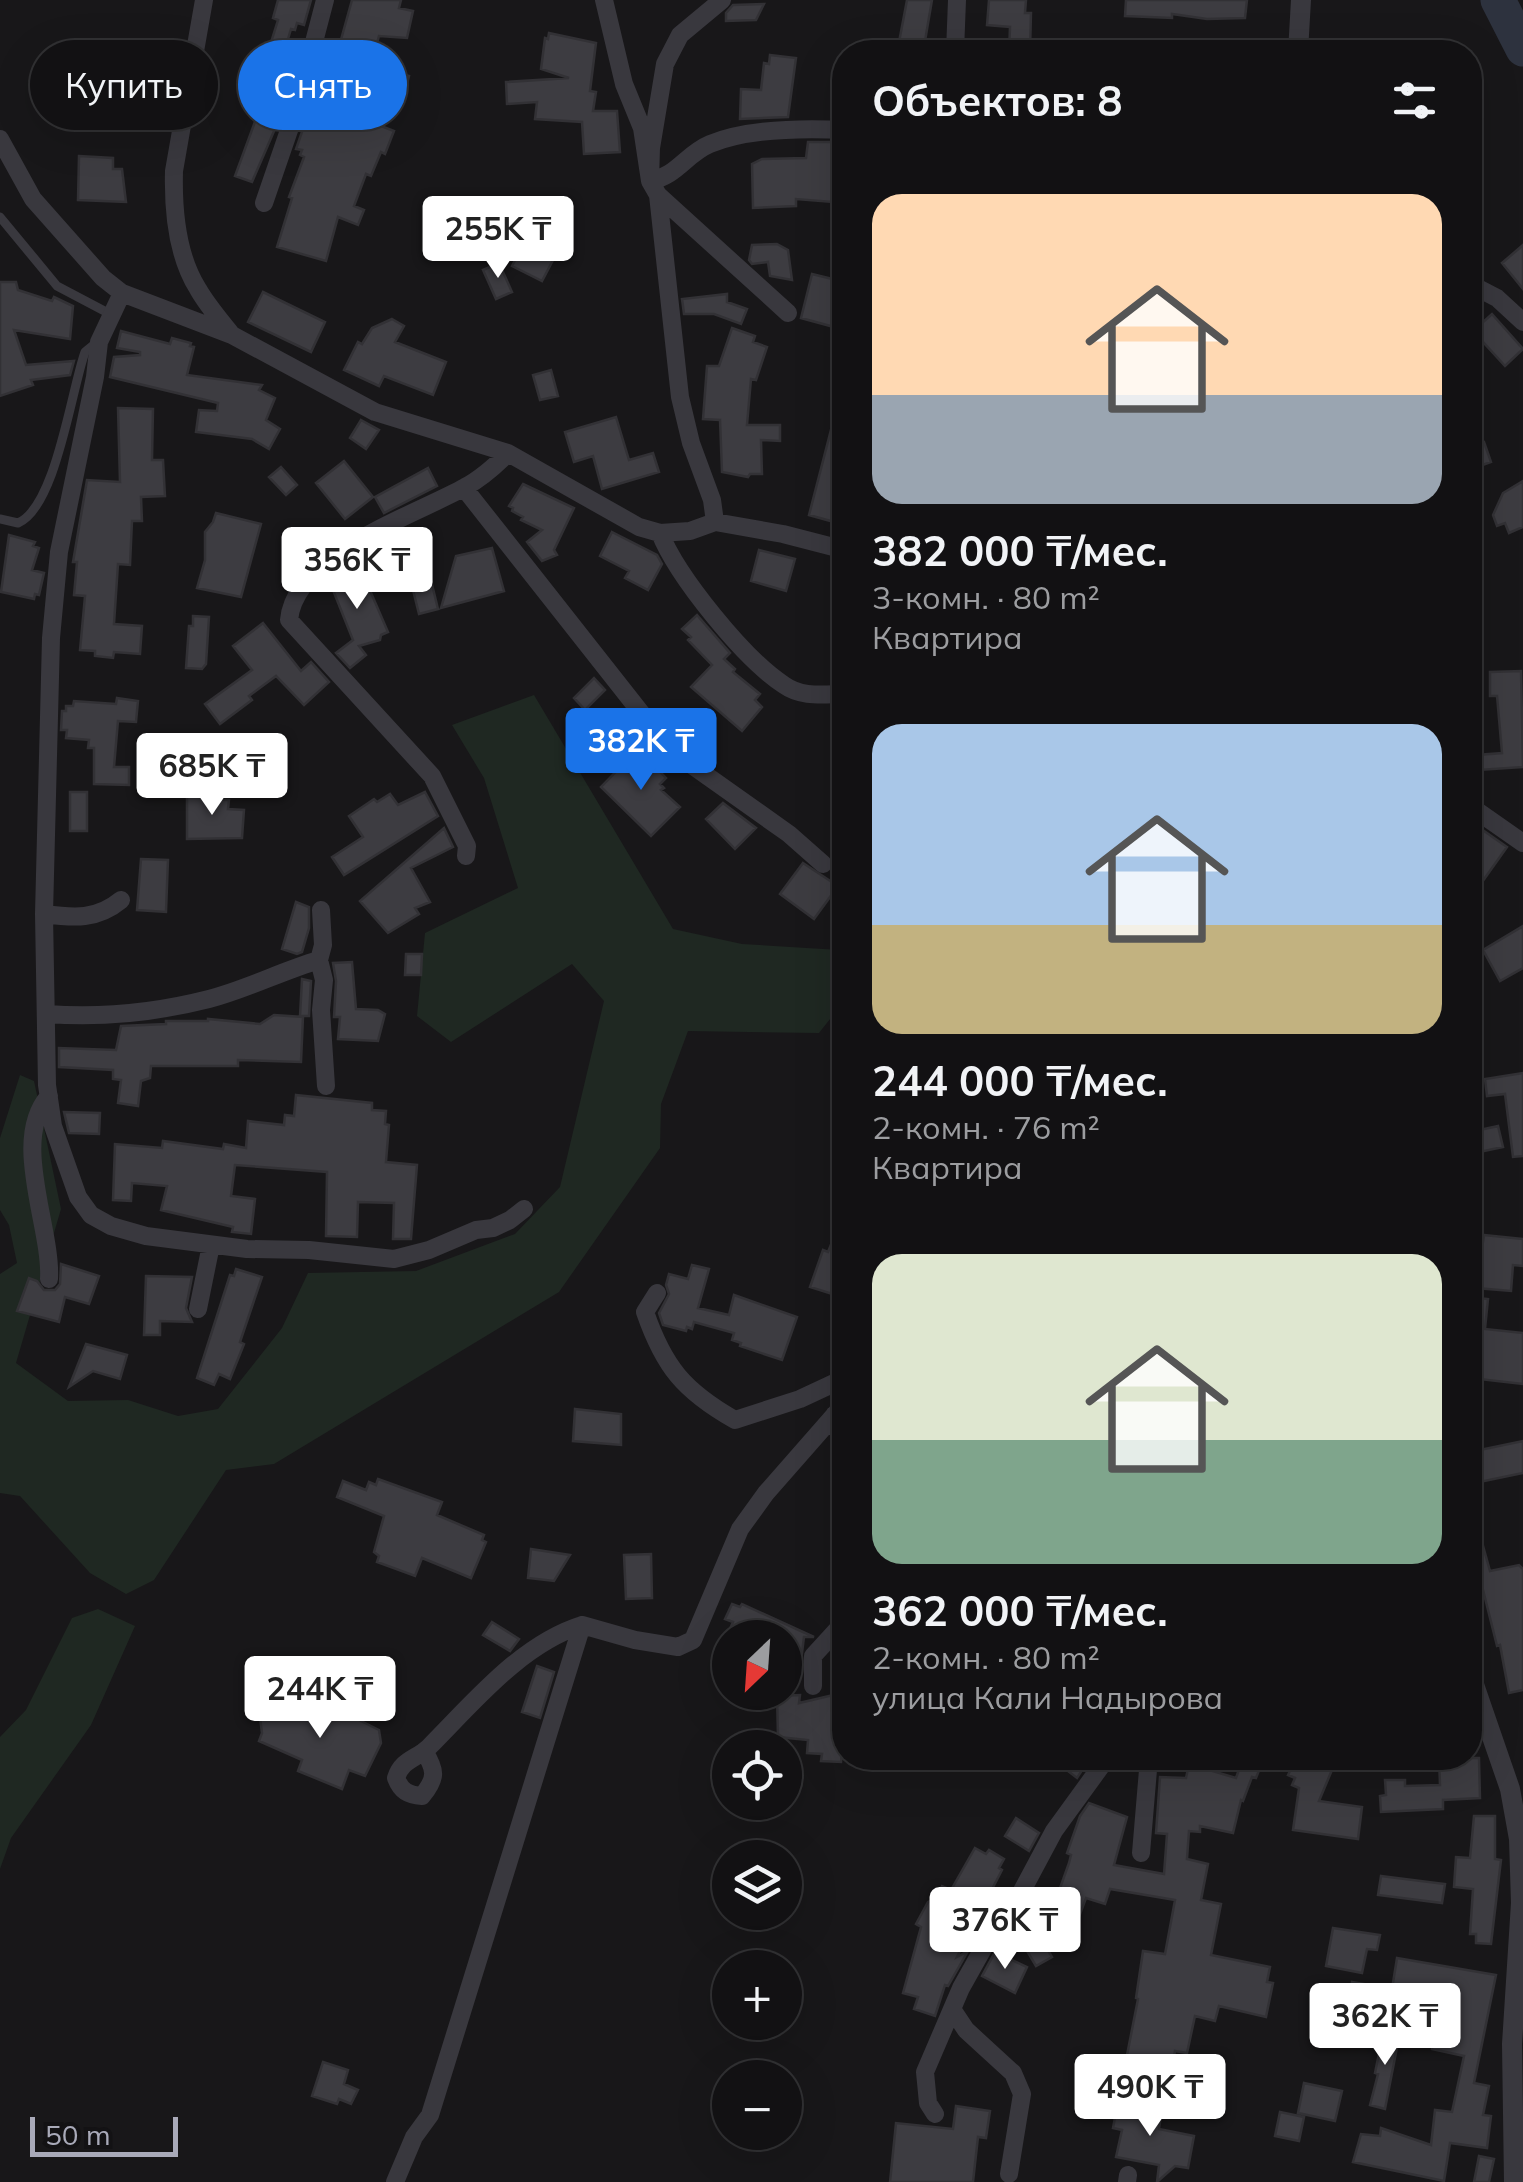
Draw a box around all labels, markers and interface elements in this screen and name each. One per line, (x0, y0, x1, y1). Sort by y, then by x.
chip: Купить (30, 40, 218, 130)
chip: Снять (238, 40, 407, 130)
icon: filters (1387, 73, 1442, 128)
text: Объектов: 8 (872, 74, 1122, 127)
pin: 255K ₸ (417, 196, 579, 281)
text: 255K ₸ (445, 208, 551, 248)
icon: home (1067, 259, 1247, 439)
text: 382 000 ₸/мес. (872, 524, 1168, 577)
pin: 356K ₸ (276, 527, 438, 612)
text: 356K ₸ (304, 539, 410, 579)
text: 3-комн. · 80 m² (872, 577, 1100, 617)
text: Квартира (872, 617, 1023, 657)
pin: 382K ₸ (560, 708, 722, 793)
text: 382K ₸ (588, 720, 694, 760)
pin: 685K ₸ (131, 733, 293, 818)
text: 685K ₸ (159, 745, 265, 785)
icon: home (1067, 789, 1247, 969)
text: 244 000 ₸/мес. (872, 1054, 1168, 1107)
text: 2-комн. · 76 m² (872, 1107, 1100, 1147)
text: Квартира (872, 1147, 1023, 1187)
icon: home (1067, 1319, 1247, 1499)
text: 362 000 ₸/мес. (872, 1584, 1168, 1637)
north arrow (712, 1620, 802, 1710)
map controls (712, 1620, 802, 2150)
text: 2-комн. · 80 m² (872, 1637, 1100, 1677)
pin: 244K ₸ (239, 1656, 401, 1741)
text: 244K ₸ (267, 1668, 373, 1708)
text: улица Кали Надырова (872, 1677, 1223, 1717)
button: locate (712, 1730, 802, 1820)
button: layers (712, 1840, 802, 1930)
pin: 376K ₸ (924, 1887, 1086, 1972)
text: 376K ₸ (952, 1899, 1058, 1939)
button: + (712, 1950, 802, 2040)
pin: 362K ₸ (1304, 1983, 1466, 2068)
text: 362K ₸ (1332, 1995, 1438, 2035)
pin: 490K ₸ (1069, 2054, 1231, 2139)
button: − (712, 2060, 802, 2150)
text: 490K ₸ (1097, 2066, 1203, 2106)
scale bar (30, 2112, 178, 2156)
text: 50 m (45, 2117, 111, 2152)

